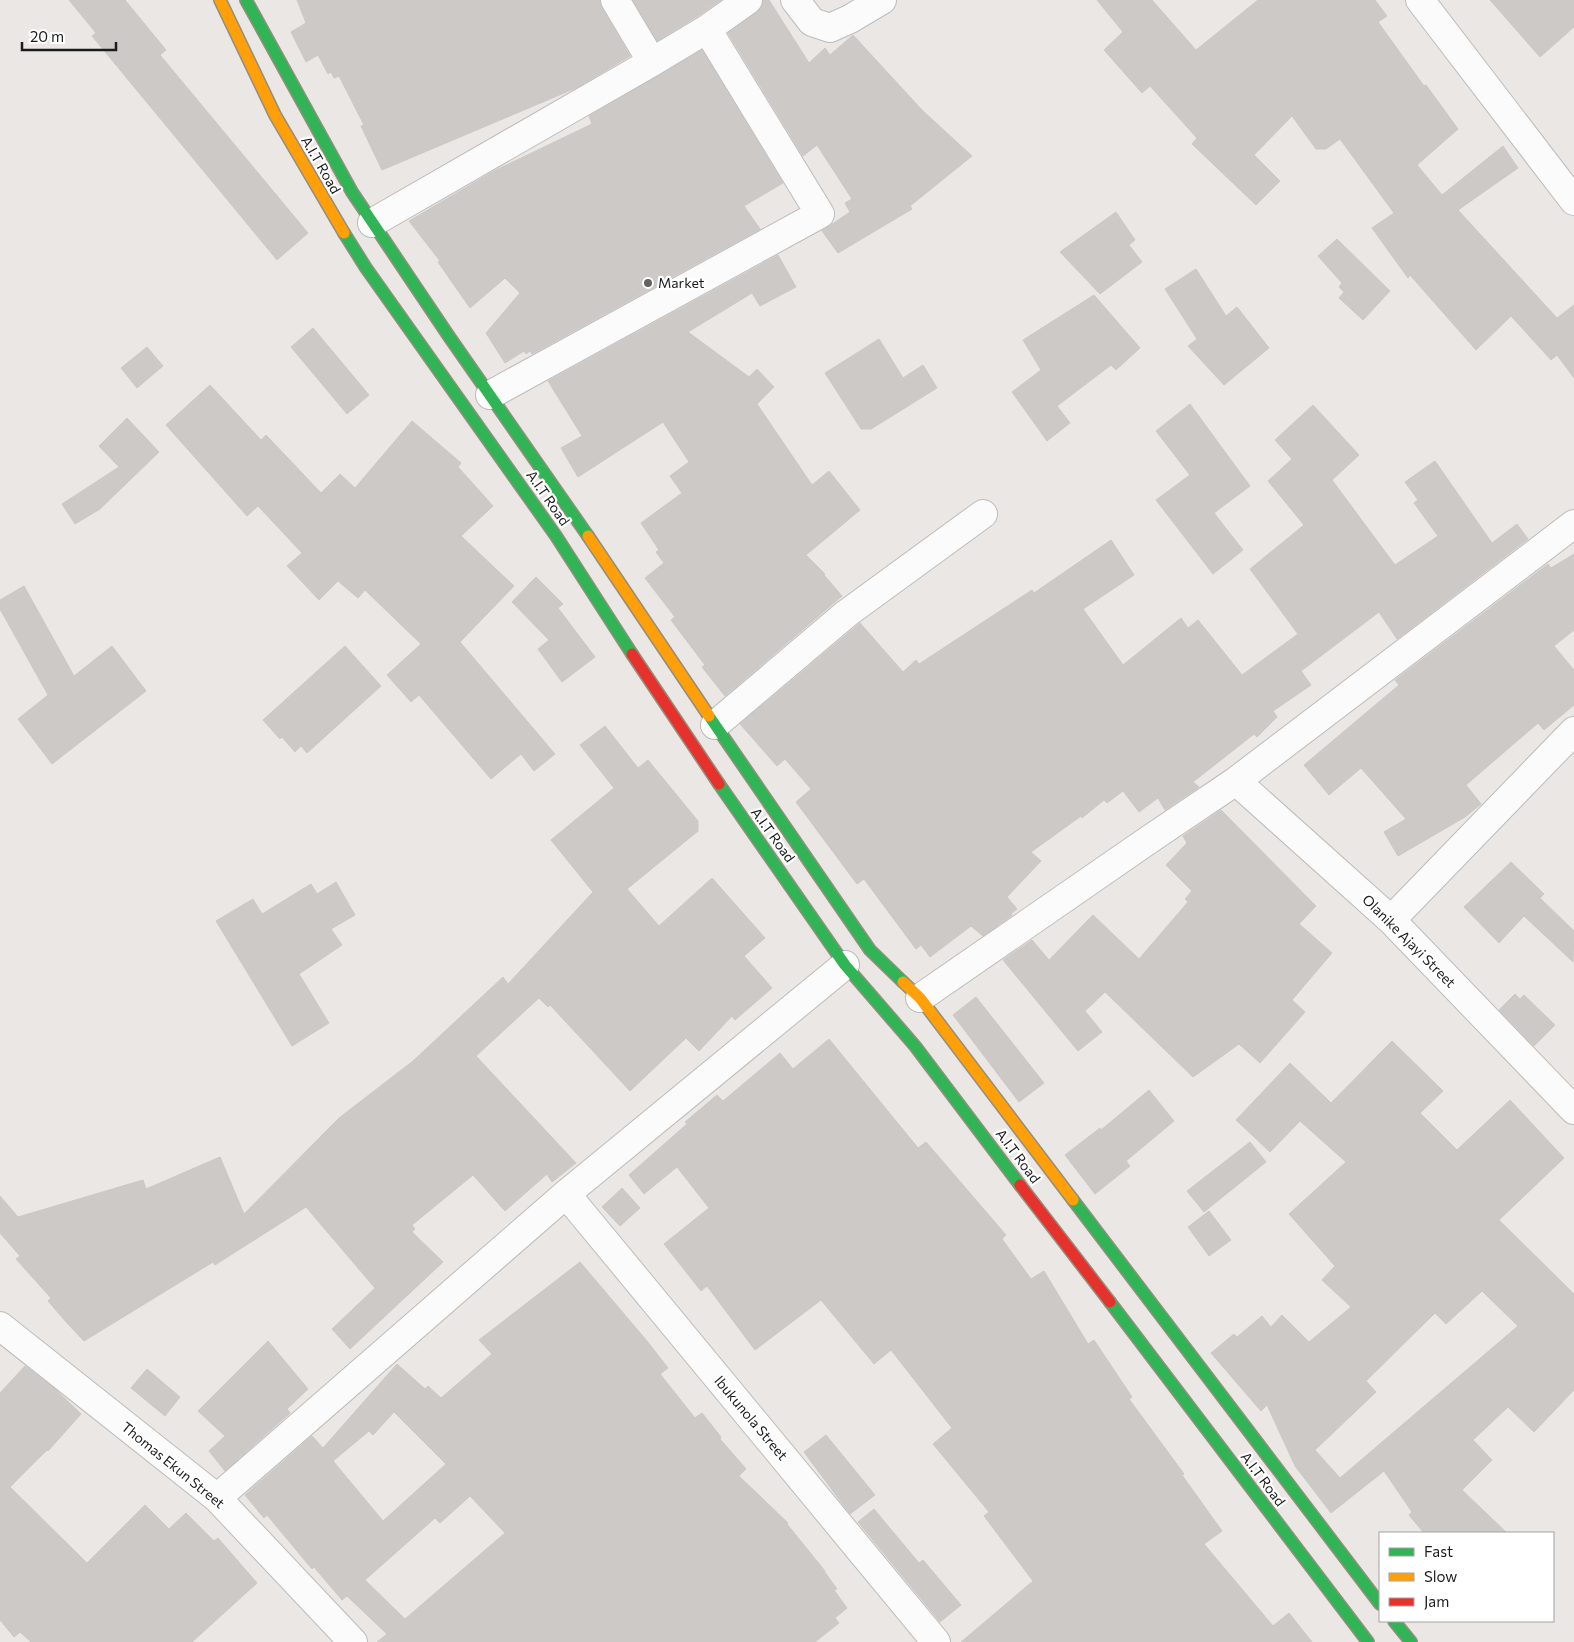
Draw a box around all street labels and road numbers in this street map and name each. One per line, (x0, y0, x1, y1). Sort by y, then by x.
street label: A.I.T Road (298, 133, 345, 197)
street label: A.I.T Road (523, 467, 574, 529)
street label: A.I.T Road (748, 804, 799, 865)
street label: Olanike Ajayi Street (1359, 891, 1460, 991)
street label: A.I.T Road (992, 1125, 1044, 1186)
street label: Ibukunola Street (711, 1372, 792, 1464)
street label: Thomas Ekun Street (118, 1418, 229, 1512)
street label: A.I.T Road (1237, 1448, 1289, 1509)

